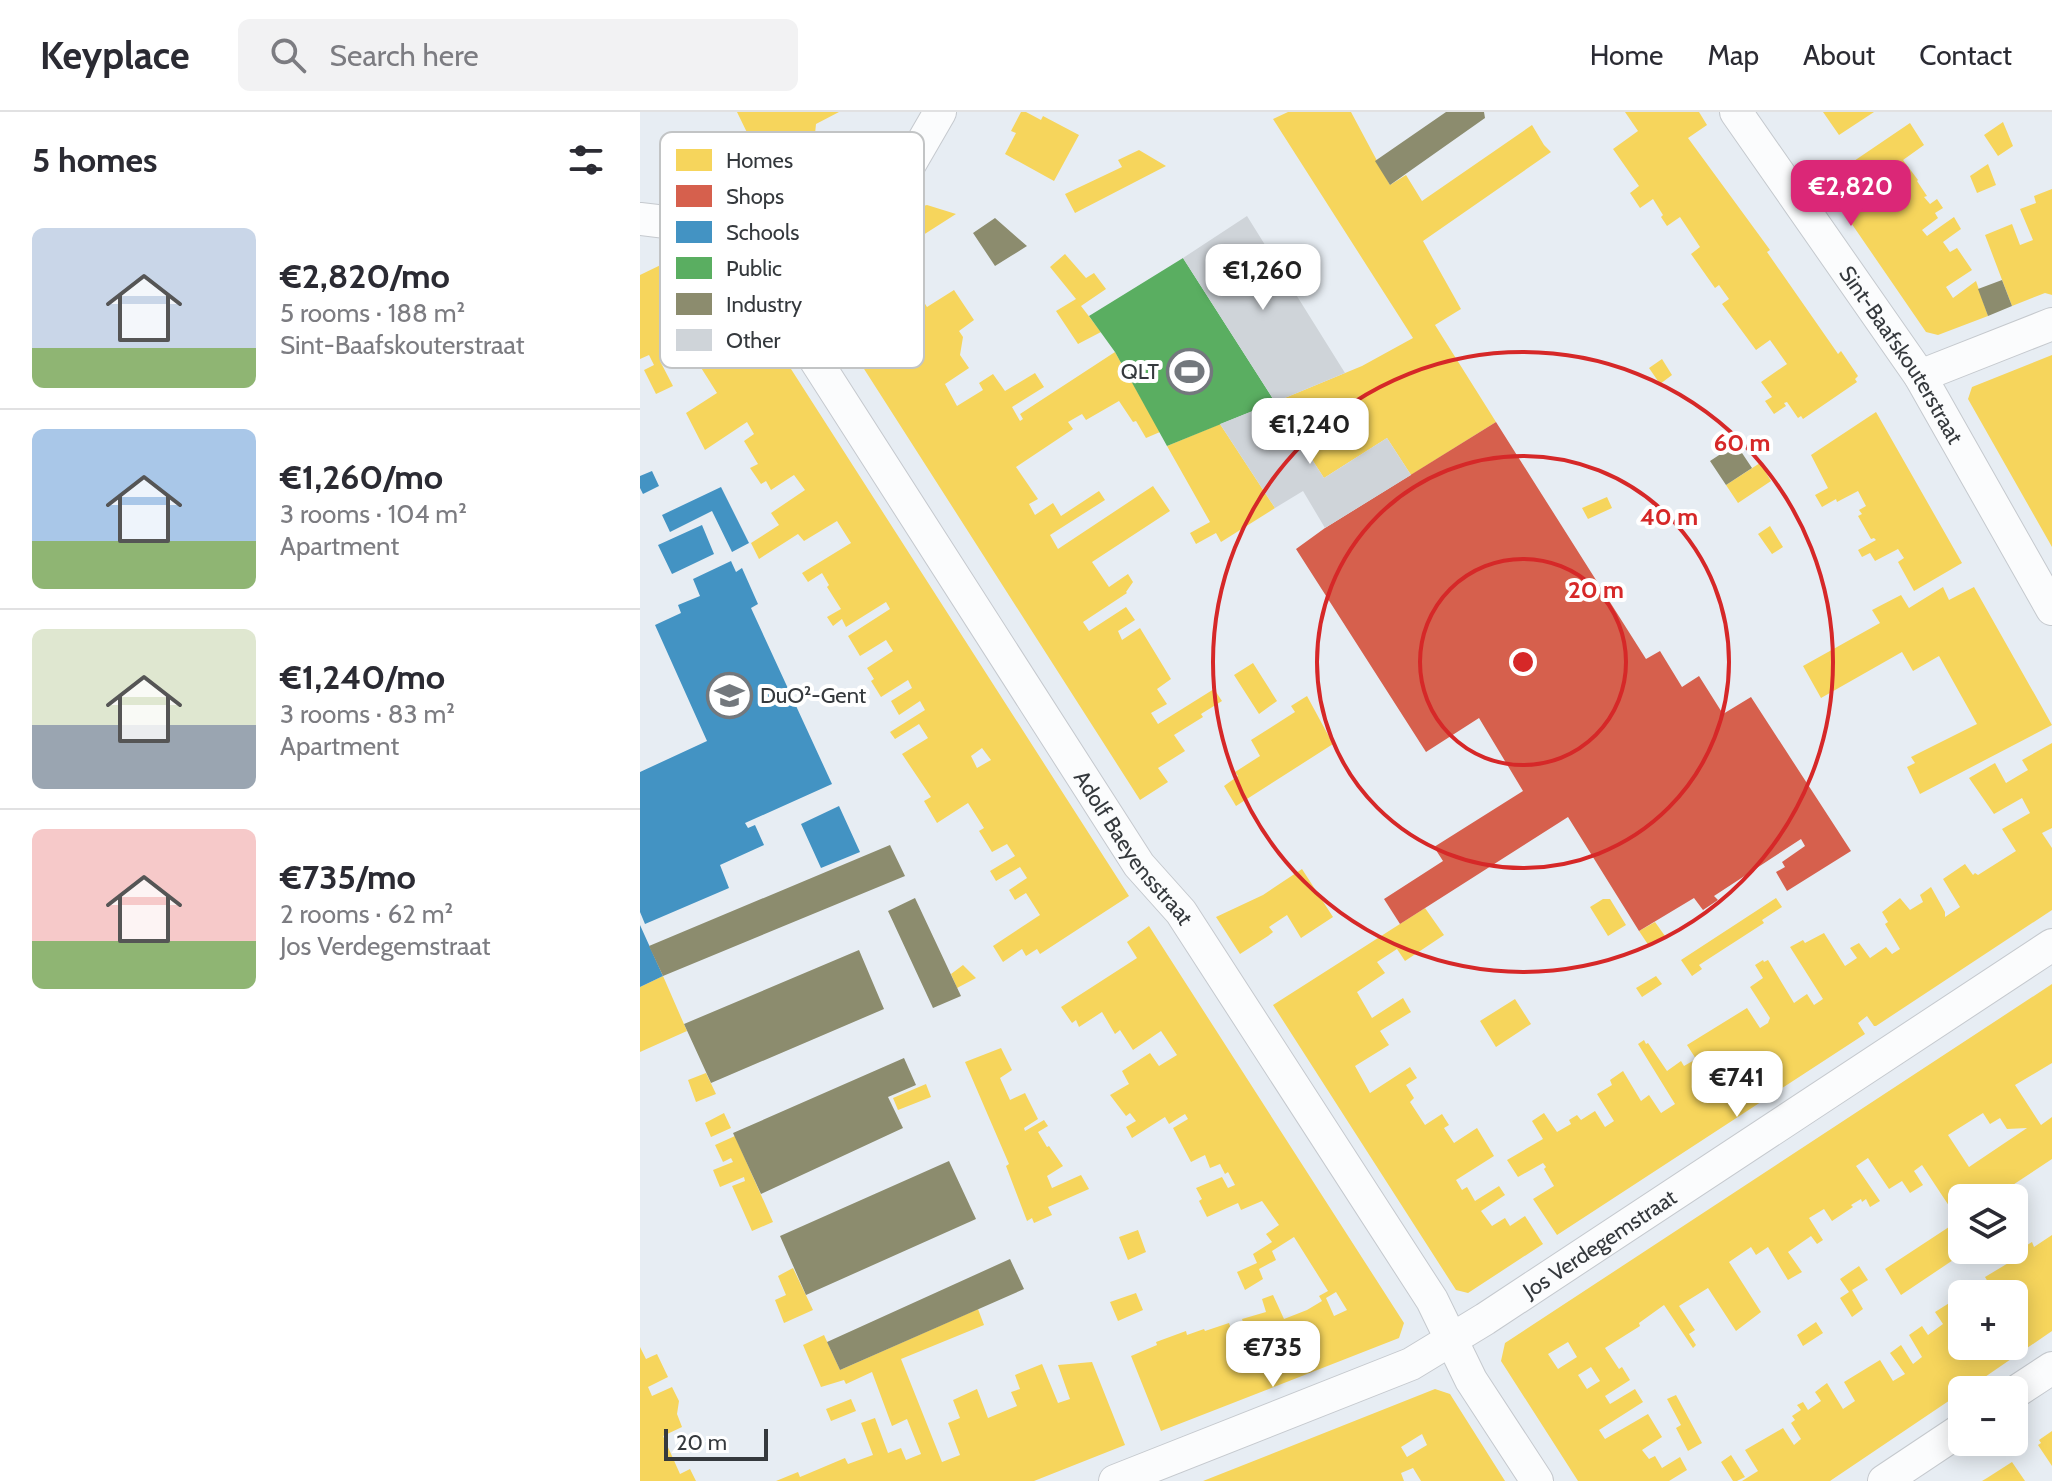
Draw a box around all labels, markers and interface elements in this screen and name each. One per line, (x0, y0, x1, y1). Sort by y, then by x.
search box (238, 19, 798, 91)
text: Keyplace (40, 32, 190, 79)
icon: search (266, 33, 310, 77)
text: Search here (330, 37, 479, 74)
text: Home (1590, 38, 1663, 72)
text: Map (1707, 38, 1759, 72)
text: About (1803, 38, 1875, 72)
text: Contact (1919, 38, 2012, 72)
legend (660, 132, 924, 368)
icon: filters (564, 138, 608, 182)
text: 5 homes (32, 139, 157, 181)
text: Homes (726, 147, 793, 174)
pin: €2,820 (1786, 160, 1916, 228)
text: €2,820 (1809, 170, 1893, 202)
text: Shops (726, 183, 784, 210)
text: Schools (726, 219, 799, 246)
pin: €1,260 (1198, 244, 1328, 312)
text: €1,260 (1223, 254, 1303, 286)
text: €2,820/mo (280, 255, 450, 297)
text: Public (726, 255, 782, 282)
icon: home (96, 260, 192, 356)
street label: Sint-Baafskouterstraat (1834, 261, 1969, 449)
text: Industry (726, 291, 802, 318)
text: 5 rooms · 188 m² (280, 297, 465, 329)
text: Other (726, 327, 781, 354)
text: Sint-Baafskouterstraat (280, 329, 525, 361)
sports icon: QLT (1166, 347, 1214, 395)
place label: QLT (1121, 358, 1159, 385)
pin: €1,240 (1245, 398, 1375, 466)
text: €1,240 (1270, 408, 1350, 440)
text: 60 m (1714, 428, 1770, 457)
text: €1,260/mo (280, 456, 443, 498)
icon: home (96, 461, 192, 557)
text: 3 rooms · 104 m² (280, 498, 467, 530)
text: 40 m (1640, 502, 1698, 531)
text: Apartment (280, 530, 399, 562)
text: 20 m (1568, 575, 1624, 604)
centre of rings (1509, 648, 1537, 676)
text: €1,240/mo (280, 656, 445, 698)
icon: home (96, 661, 192, 757)
school or university icon: DuO²-Gent (705, 671, 753, 719)
place label: DuO²-Gent (760, 682, 867, 709)
text: 3 rooms · 83 m² (280, 698, 455, 730)
text: Apartment (280, 730, 399, 762)
street label: Adolf Baeyensstraat (1068, 765, 1199, 930)
text: €735/mo (280, 856, 416, 898)
icon: home (96, 861, 192, 957)
text: 2 rooms · 62 m² (280, 898, 453, 930)
text: Jos Verdegemstraat (280, 930, 491, 962)
pin: €741 (1690, 1051, 1784, 1119)
text: €741 (1710, 1061, 1764, 1093)
street label: Jos Verdegemstraat (1517, 1183, 1682, 1304)
map controls (1948, 1184, 2028, 1456)
button: layers (1948, 1184, 2028, 1264)
button: + (1948, 1280, 2028, 1360)
pin: €735 (1226, 1321, 1320, 1389)
text: €735 (1244, 1331, 1302, 1363)
button: − (1948, 1376, 2028, 1456)
scale bar (664, 1425, 768, 1461)
text: 20 m (676, 1429, 727, 1456)

